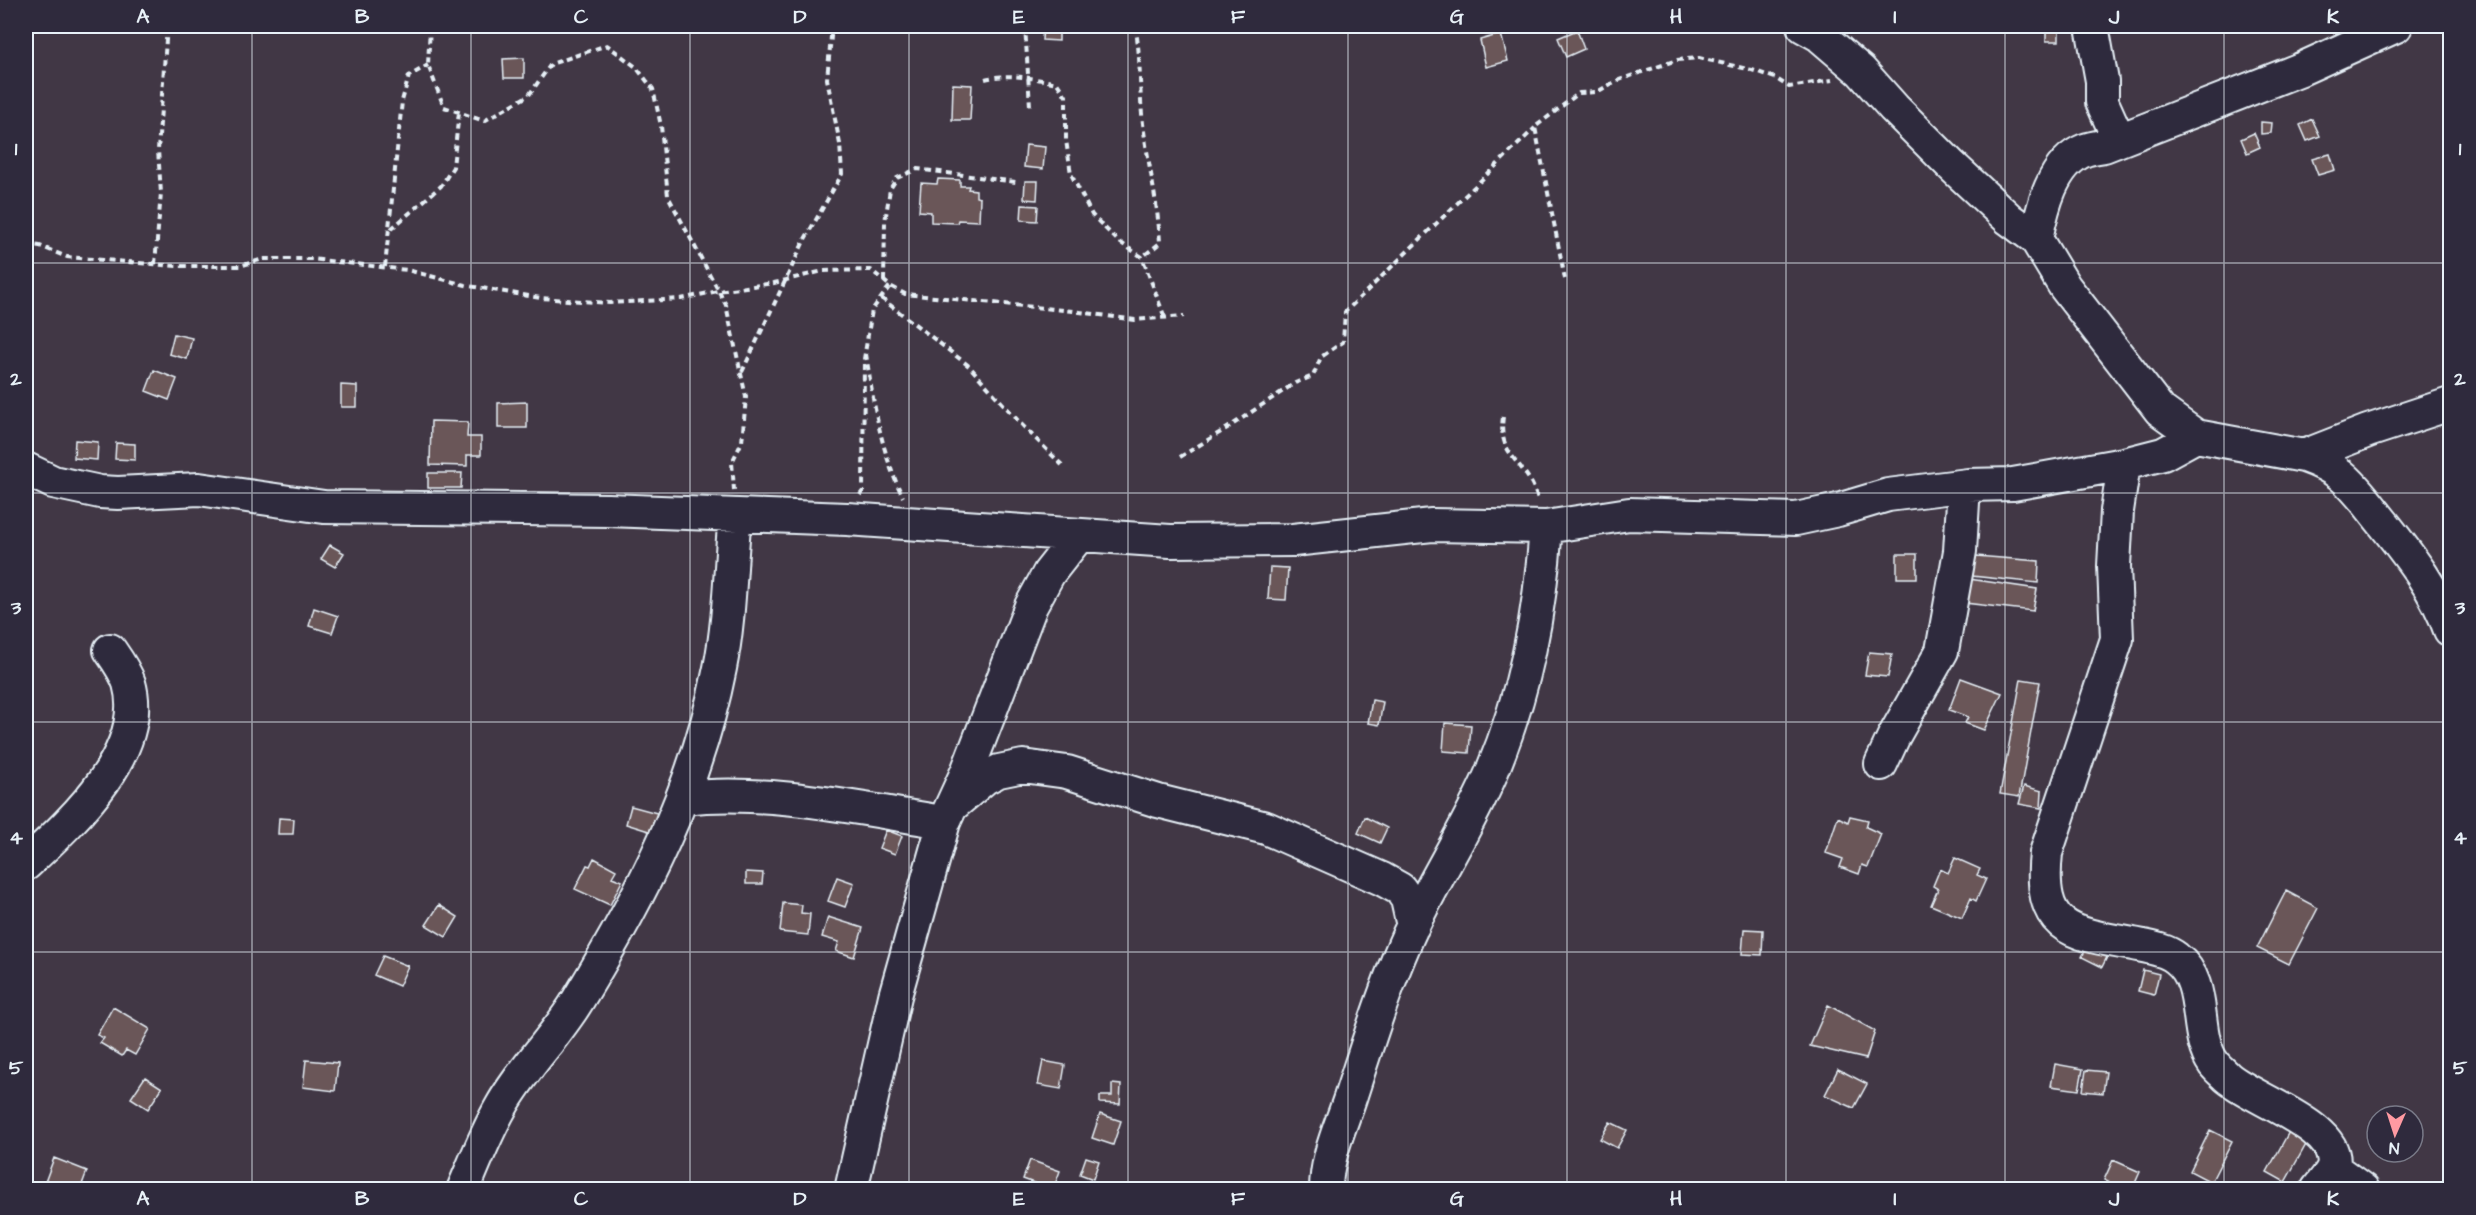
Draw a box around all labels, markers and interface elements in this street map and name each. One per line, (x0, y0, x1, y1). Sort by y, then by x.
text: A (137, 3, 150, 31)
text: B (355, 3, 370, 31)
text: C (574, 3, 589, 31)
text: D (794, 3, 807, 31)
text: E (1013, 3, 1025, 31)
text: F (1231, 3, 1246, 31)
text: G (1450, 3, 1464, 31)
text: H (1670, 3, 1682, 31)
text: I (1893, 3, 1897, 31)
text: J (2108, 3, 2120, 31)
text: K (2327, 3, 2340, 31)
text: 1 (15, 135, 18, 163)
text: 1 (2459, 135, 2462, 163)
text: 2 (9, 365, 22, 393)
text: 2 (2453, 365, 2466, 393)
text: 3 (10, 594, 22, 622)
text: 3 (2454, 594, 2466, 622)
text: 4 (9, 824, 23, 852)
text: 4 (2453, 824, 2467, 852)
text: 5 (9, 1054, 24, 1082)
text: 5 (2453, 1054, 2468, 1082)
north arrow (2365, 1104, 2425, 1164)
text: N (2389, 1137, 2400, 1159)
text: A (137, 1185, 150, 1213)
text: B (355, 1185, 370, 1213)
text: C (574, 1185, 589, 1213)
text: D (794, 1185, 807, 1213)
text: E (1013, 1185, 1025, 1213)
text: F (1231, 1185, 1246, 1213)
text: G (1450, 1185, 1464, 1213)
text: H (1670, 1185, 1682, 1213)
text: I (1893, 1185, 1897, 1213)
text: J (2108, 1185, 2120, 1213)
text: K (2327, 1185, 2340, 1213)

